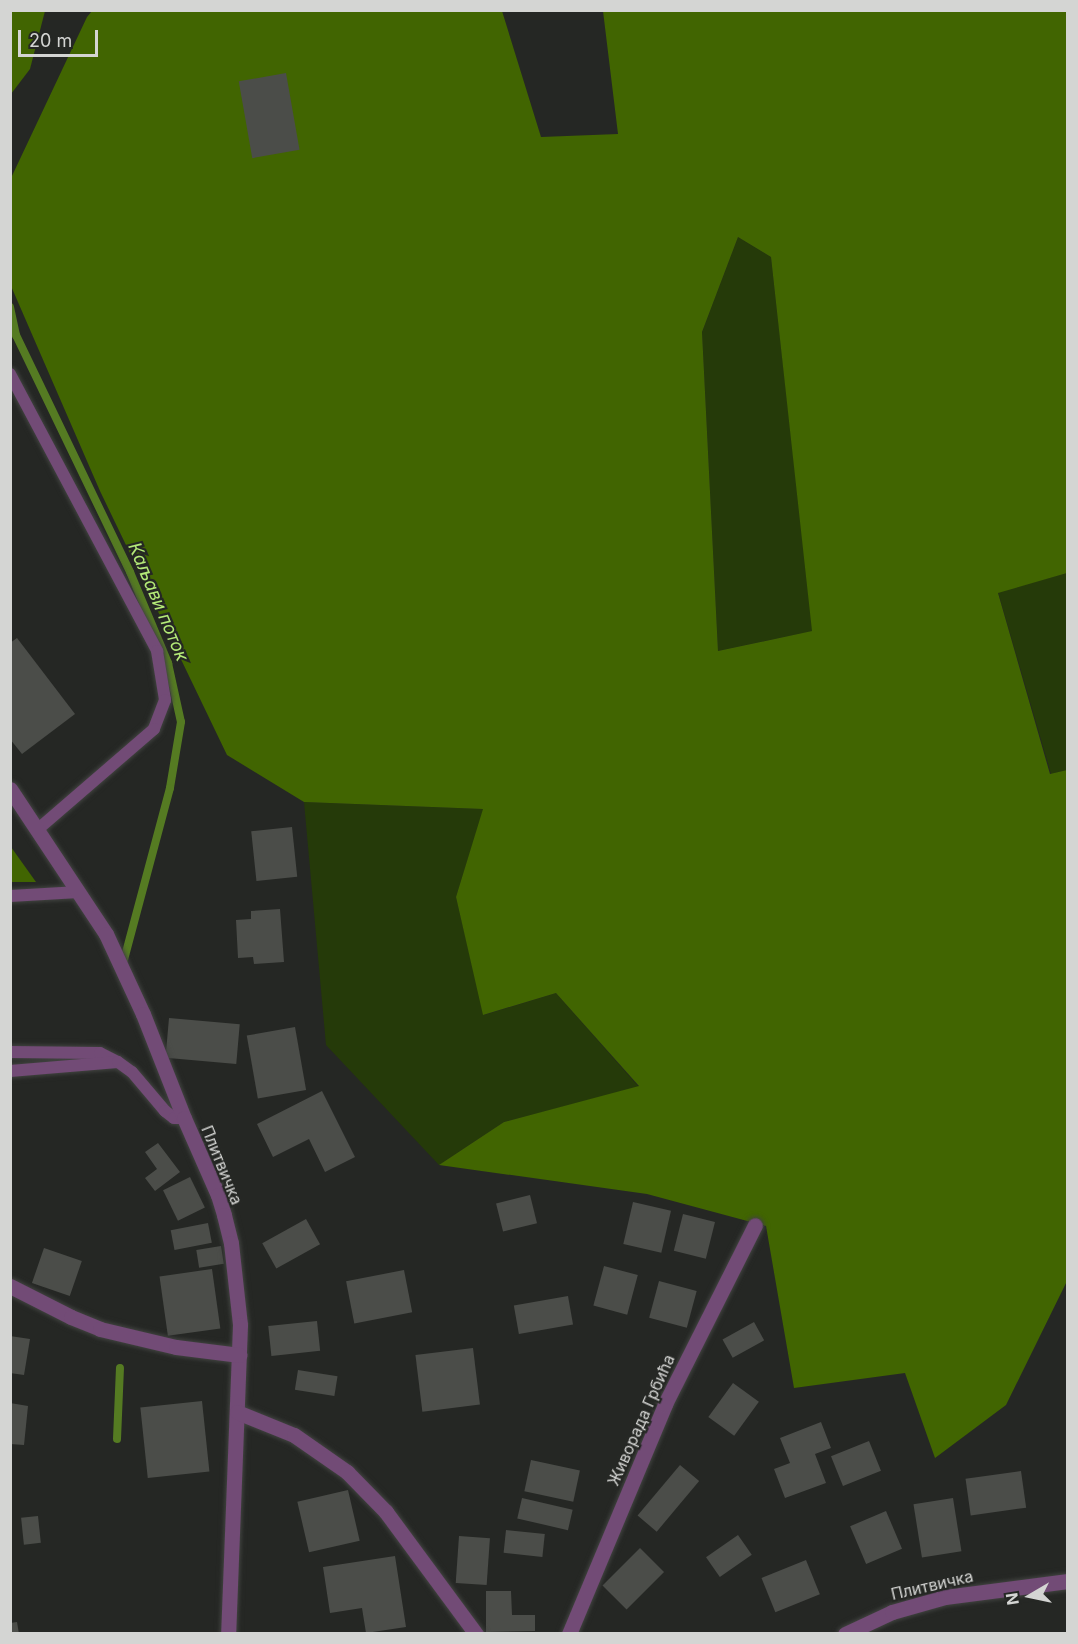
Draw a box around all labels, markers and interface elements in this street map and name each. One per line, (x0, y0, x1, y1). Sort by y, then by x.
scale bar (21, 18, 100, 56)
text: 20 m (29, 30, 72, 51)
water label: Каљави поток (123, 539, 193, 665)
street label: Плитвичка (197, 1123, 247, 1207)
street label: Живорада Грбића (603, 1351, 679, 1489)
street label: Плитвичка (889, 1566, 975, 1604)
north arrow (1000, 1566, 1060, 1626)
text: N (1001, 1591, 1023, 1606)

